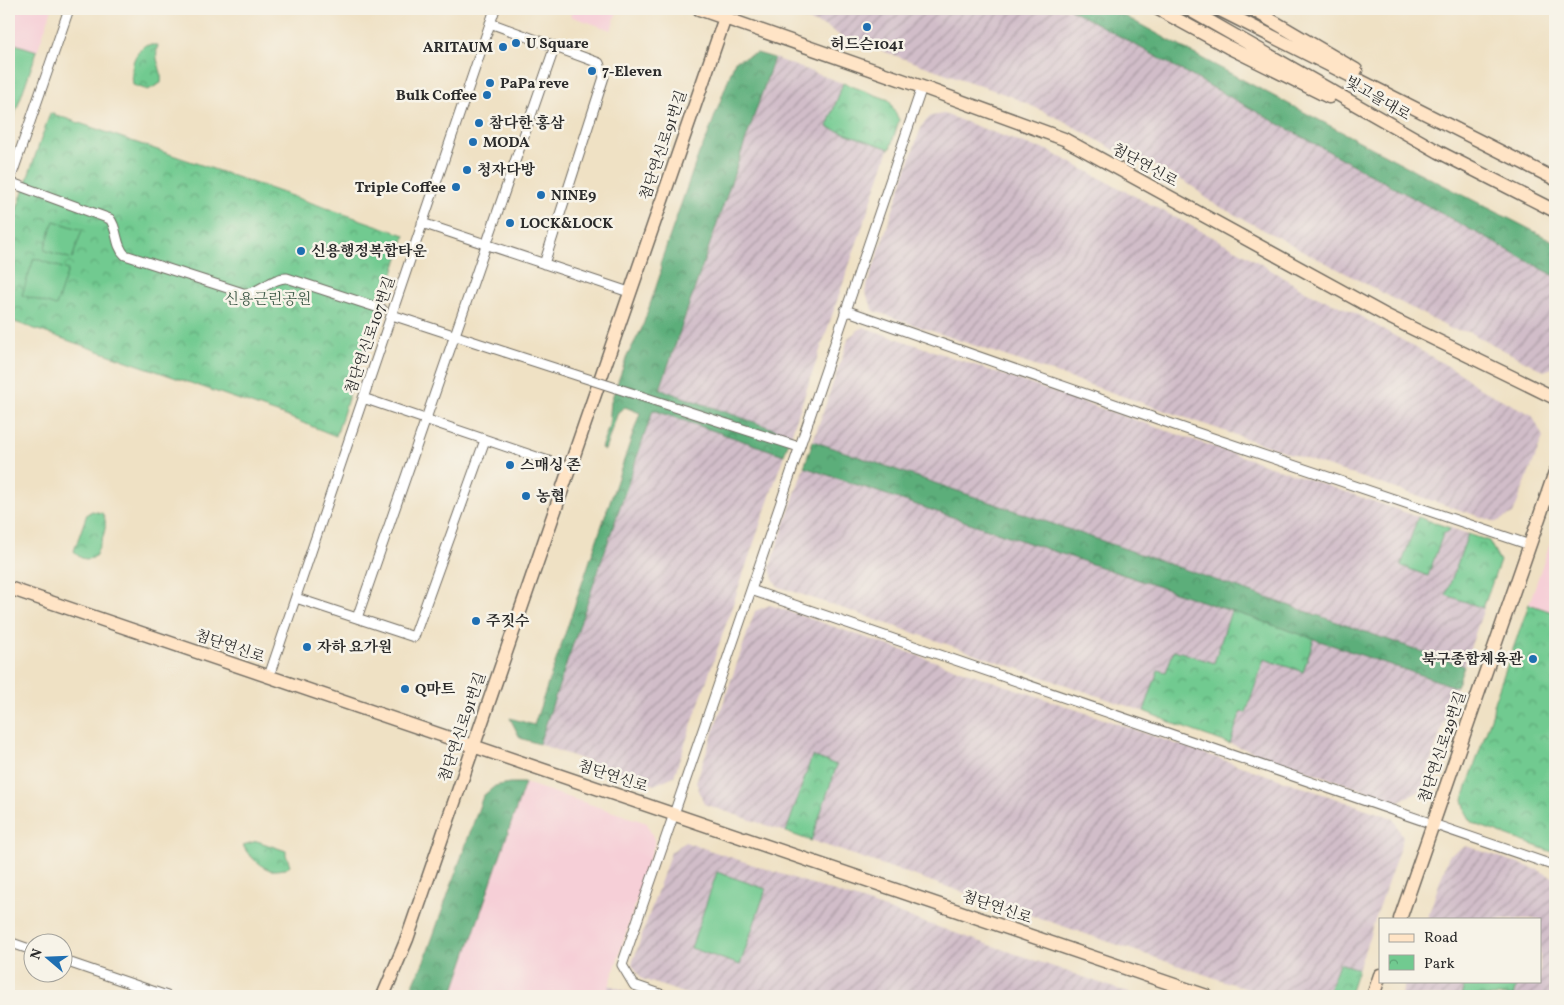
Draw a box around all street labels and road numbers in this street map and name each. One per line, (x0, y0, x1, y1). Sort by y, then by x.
street label: 빛고을대로 (1341, 72, 1414, 127)
street label: 첨단연신로91번길 (636, 88, 693, 203)
street label: 첨단연신로 (1107, 140, 1181, 193)
street label: 첨단연신로107번길 (341, 274, 401, 397)
street label: 첨단연신로 (192, 626, 268, 669)
street label: 첨단연신로91번길 (435, 670, 492, 785)
street label: 첨단연신로29번길 (1414, 689, 1472, 806)
street label: 첨단연신로 (575, 756, 651, 799)
street label: 첨단연신로 (959, 887, 1035, 930)

